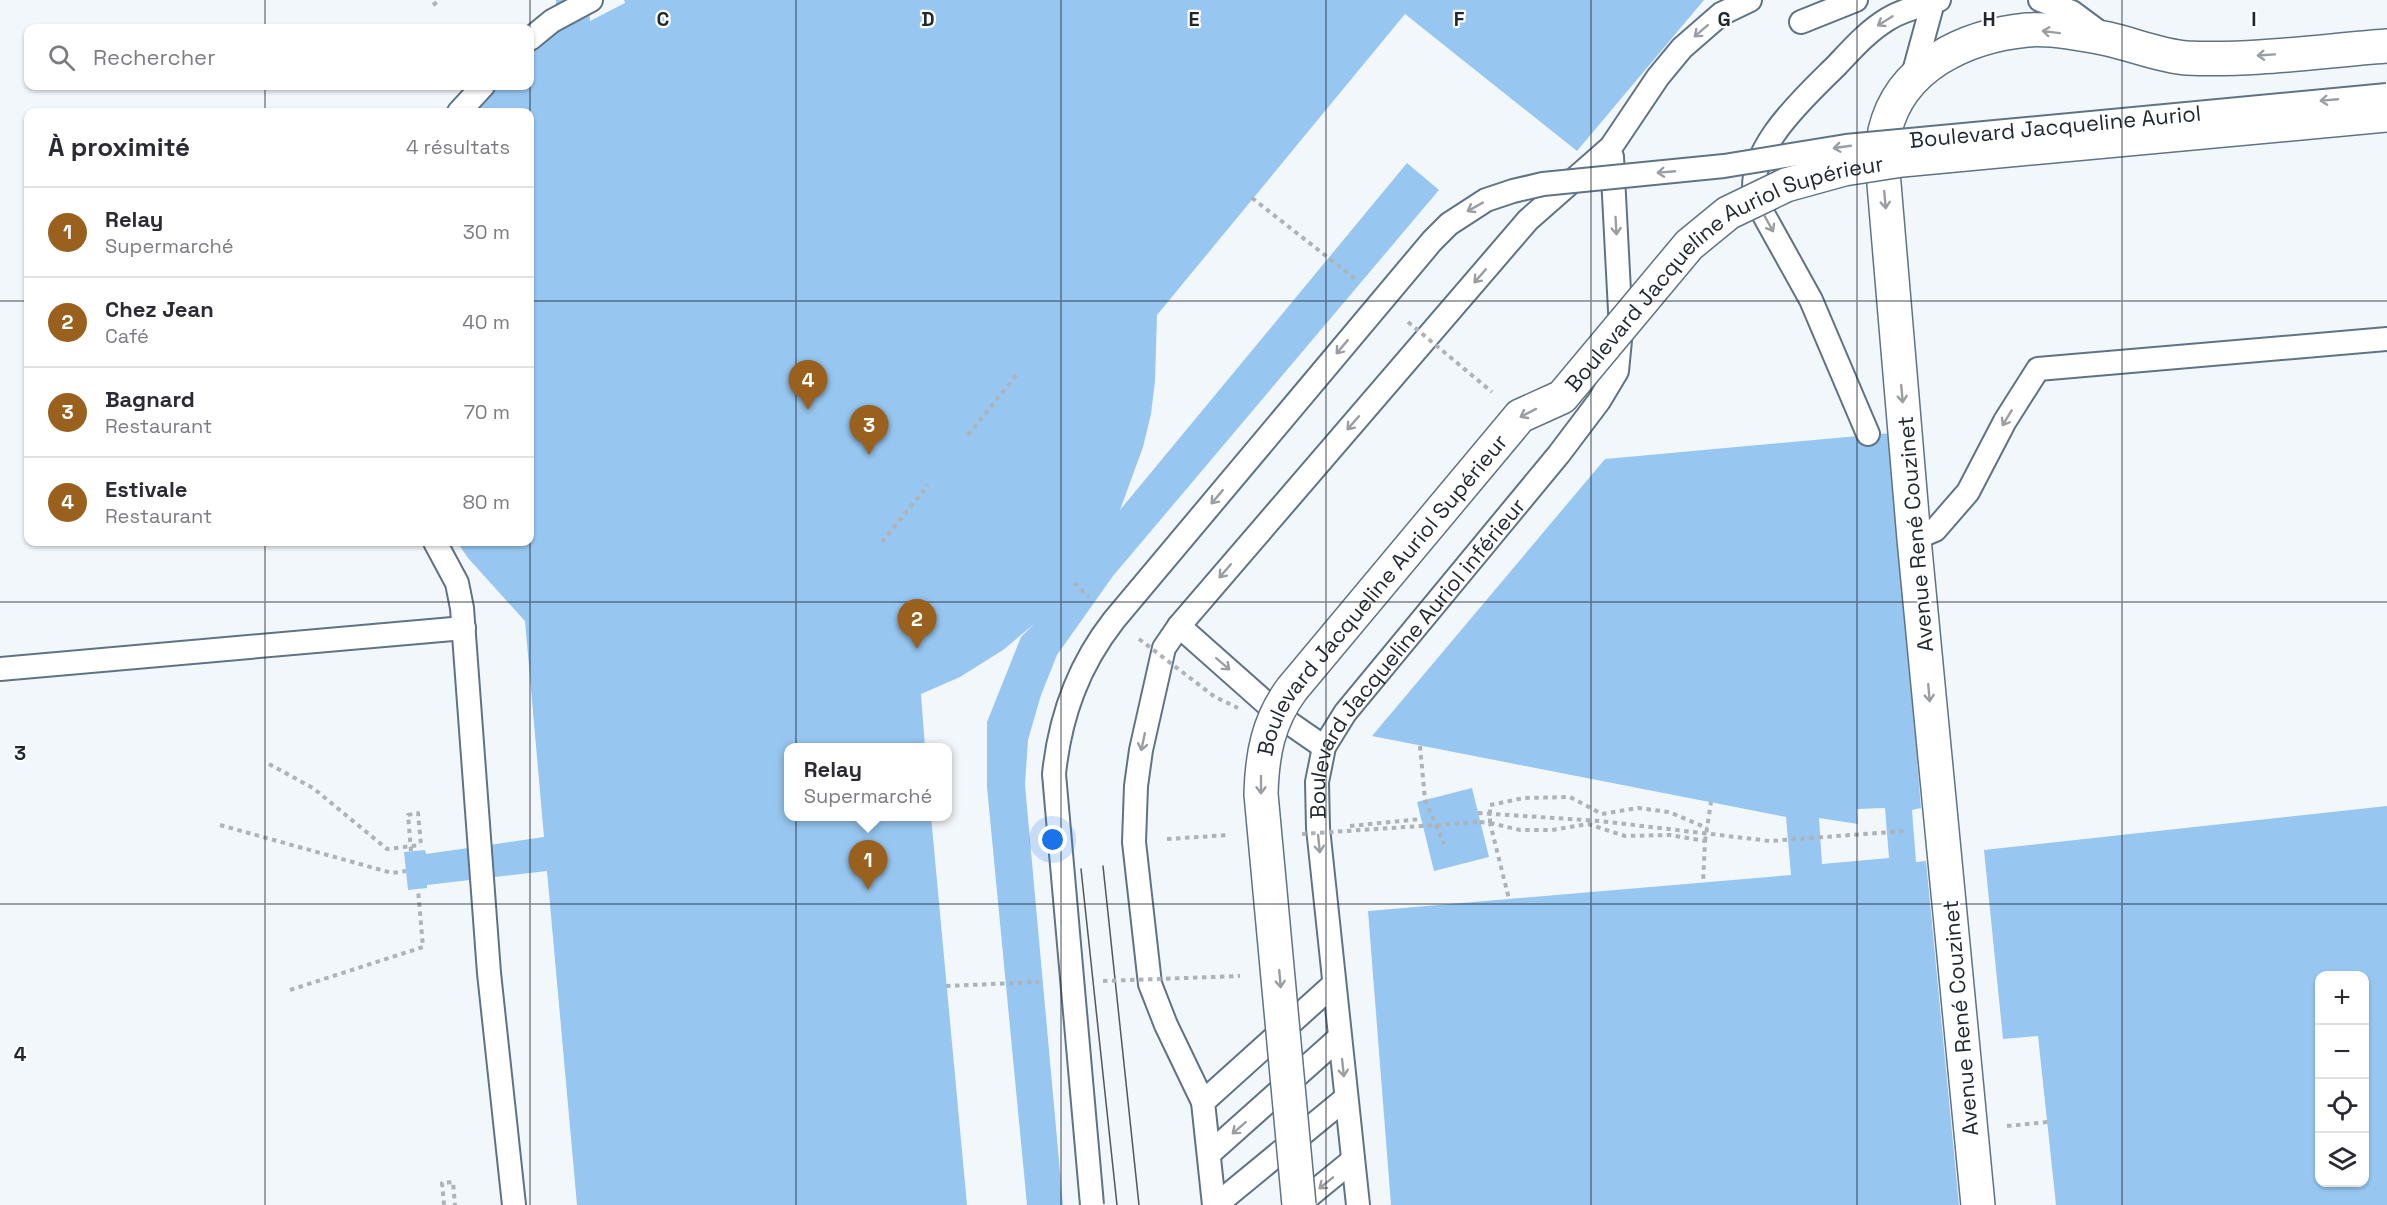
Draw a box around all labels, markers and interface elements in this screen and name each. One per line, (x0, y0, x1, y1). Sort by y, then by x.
text: C (657, 6, 670, 32)
text: D (921, 6, 935, 32)
text: E (1188, 6, 1200, 32)
text: F (1454, 6, 1465, 32)
text: G (1717, 6, 1731, 32)
text: H (1982, 6, 1996, 32)
text: I (2251, 6, 2257, 32)
one-way arrow (1877, 15, 1894, 27)
search box (24, 24, 534, 90)
one-way arrow (1694, 24, 1709, 38)
one-way arrow (2041, 26, 2061, 37)
icon: search (45, 41, 78, 74)
text: Rechercher (93, 43, 215, 71)
one-way arrow (2256, 50, 2276, 61)
one-way arrow (2319, 95, 2339, 106)
street label: Boulevard Jacqueline Auriol (1908, 99, 2202, 154)
text: À proximité (48, 130, 190, 164)
text: 4 résultats (406, 134, 510, 160)
one-way arrow (1833, 142, 1852, 153)
street label: Boulevard Jacqueline Auriol Supérieur (1559, 149, 1885, 397)
one-way arrow (1656, 167, 1676, 178)
one-way arrow (1880, 189, 1891, 209)
one-way arrow (1467, 201, 1484, 213)
text: Relay (105, 205, 163, 233)
one-way arrow (1763, 215, 1775, 232)
one-way arrow (1610, 216, 1621, 236)
text: 1 (63, 219, 72, 245)
text: 30 m (463, 219, 510, 245)
text: Supermarché (105, 233, 234, 259)
one-way arrow (1473, 268, 1487, 283)
text: Chez Jean (105, 295, 214, 323)
text: 2 (62, 309, 73, 335)
text: 40 m (462, 309, 510, 335)
text: Café (105, 323, 149, 349)
one-way arrow (1336, 339, 1349, 355)
pin: 4 (788, 360, 828, 410)
one-way arrow (1897, 383, 1908, 403)
text: Bagnard (105, 385, 195, 413)
text: 3 (61, 399, 74, 425)
text: 70 m (464, 399, 510, 425)
pin: 3 (850, 406, 888, 455)
one-way arrow (1519, 407, 1537, 419)
one-way arrow (2000, 409, 2012, 426)
text: Restaurant (105, 413, 212, 439)
one-way arrow (1346, 415, 1360, 430)
street label: Avenue René Couzinet (1891, 415, 1939, 653)
street label: Boulevard Jacqueline Auriol Supérieur (1250, 428, 1513, 758)
text: Estivale (105, 475, 187, 503)
text: 4 (61, 489, 74, 515)
text: 80 m (462, 489, 510, 515)
one-way arrow (1210, 489, 1224, 504)
street label: Boulevard Jacqueline Auriol inférieur (1303, 492, 1531, 819)
text: Restaurant (105, 503, 212, 529)
one-way arrow (1219, 563, 1232, 579)
pin: 2 (898, 600, 936, 649)
one-way arrow (1215, 657, 1230, 671)
one-way arrow (1924, 682, 1935, 702)
one-way arrow (1136, 732, 1148, 751)
text: 3 (14, 740, 26, 766)
popup (784, 743, 952, 821)
text: Relay (804, 755, 862, 783)
one-way arrow (1255, 775, 1267, 795)
text: Supermarché (804, 783, 932, 809)
your location (1038, 825, 1067, 854)
one-way arrow (1314, 833, 1325, 853)
pin: 1 (848, 840, 888, 890)
street label: Avenue René Couzinet (1936, 899, 1984, 1137)
one-way arrow (1275, 969, 1286, 989)
map controls (2315, 971, 2369, 1187)
button: + (2315, 971, 2369, 1025)
button: − (2315, 1025, 2369, 1079)
text: 4 (14, 1041, 27, 1067)
one-way arrow (1337, 1058, 1348, 1078)
button: locate (2315, 1079, 2369, 1133)
one-way arrow (1232, 1121, 1247, 1135)
button: layers (2315, 1133, 2369, 1187)
one-way arrow (1318, 1176, 1334, 1189)

